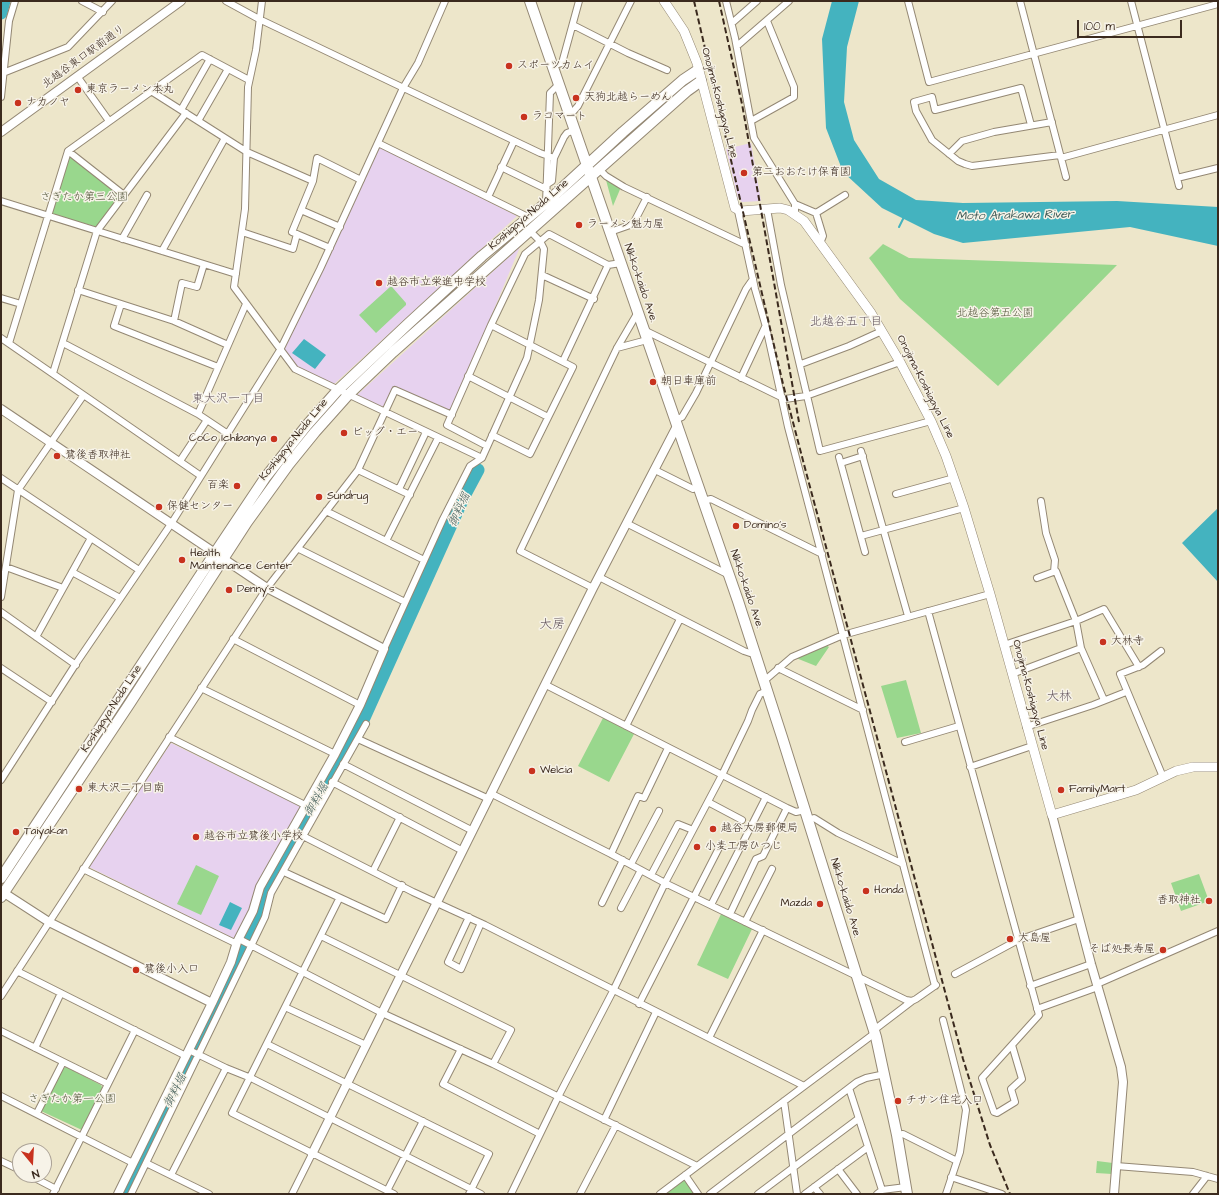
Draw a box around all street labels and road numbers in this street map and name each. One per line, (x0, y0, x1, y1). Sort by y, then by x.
street label: 北越谷東口駅前通り (40, 23, 128, 91)
street label: Onojima-Koshigaya Line (698, 46, 740, 160)
street label: Koshigaya-Noda Line (486, 177, 572, 253)
street label: Nikko-kaido Ave. (620, 242, 660, 324)
street label: Onojima-Koshigaya Line (893, 333, 957, 441)
street label: Koshigaya-Noda Line (257, 397, 331, 483)
street label: Nikko-kaido Ave. (726, 548, 766, 630)
street label: Onojima-Koshigaya Line (1009, 638, 1051, 752)
street label: Koshigaya-Noda Line (79, 663, 145, 755)
street label: Nikko-kaido Ave. (827, 857, 863, 939)

